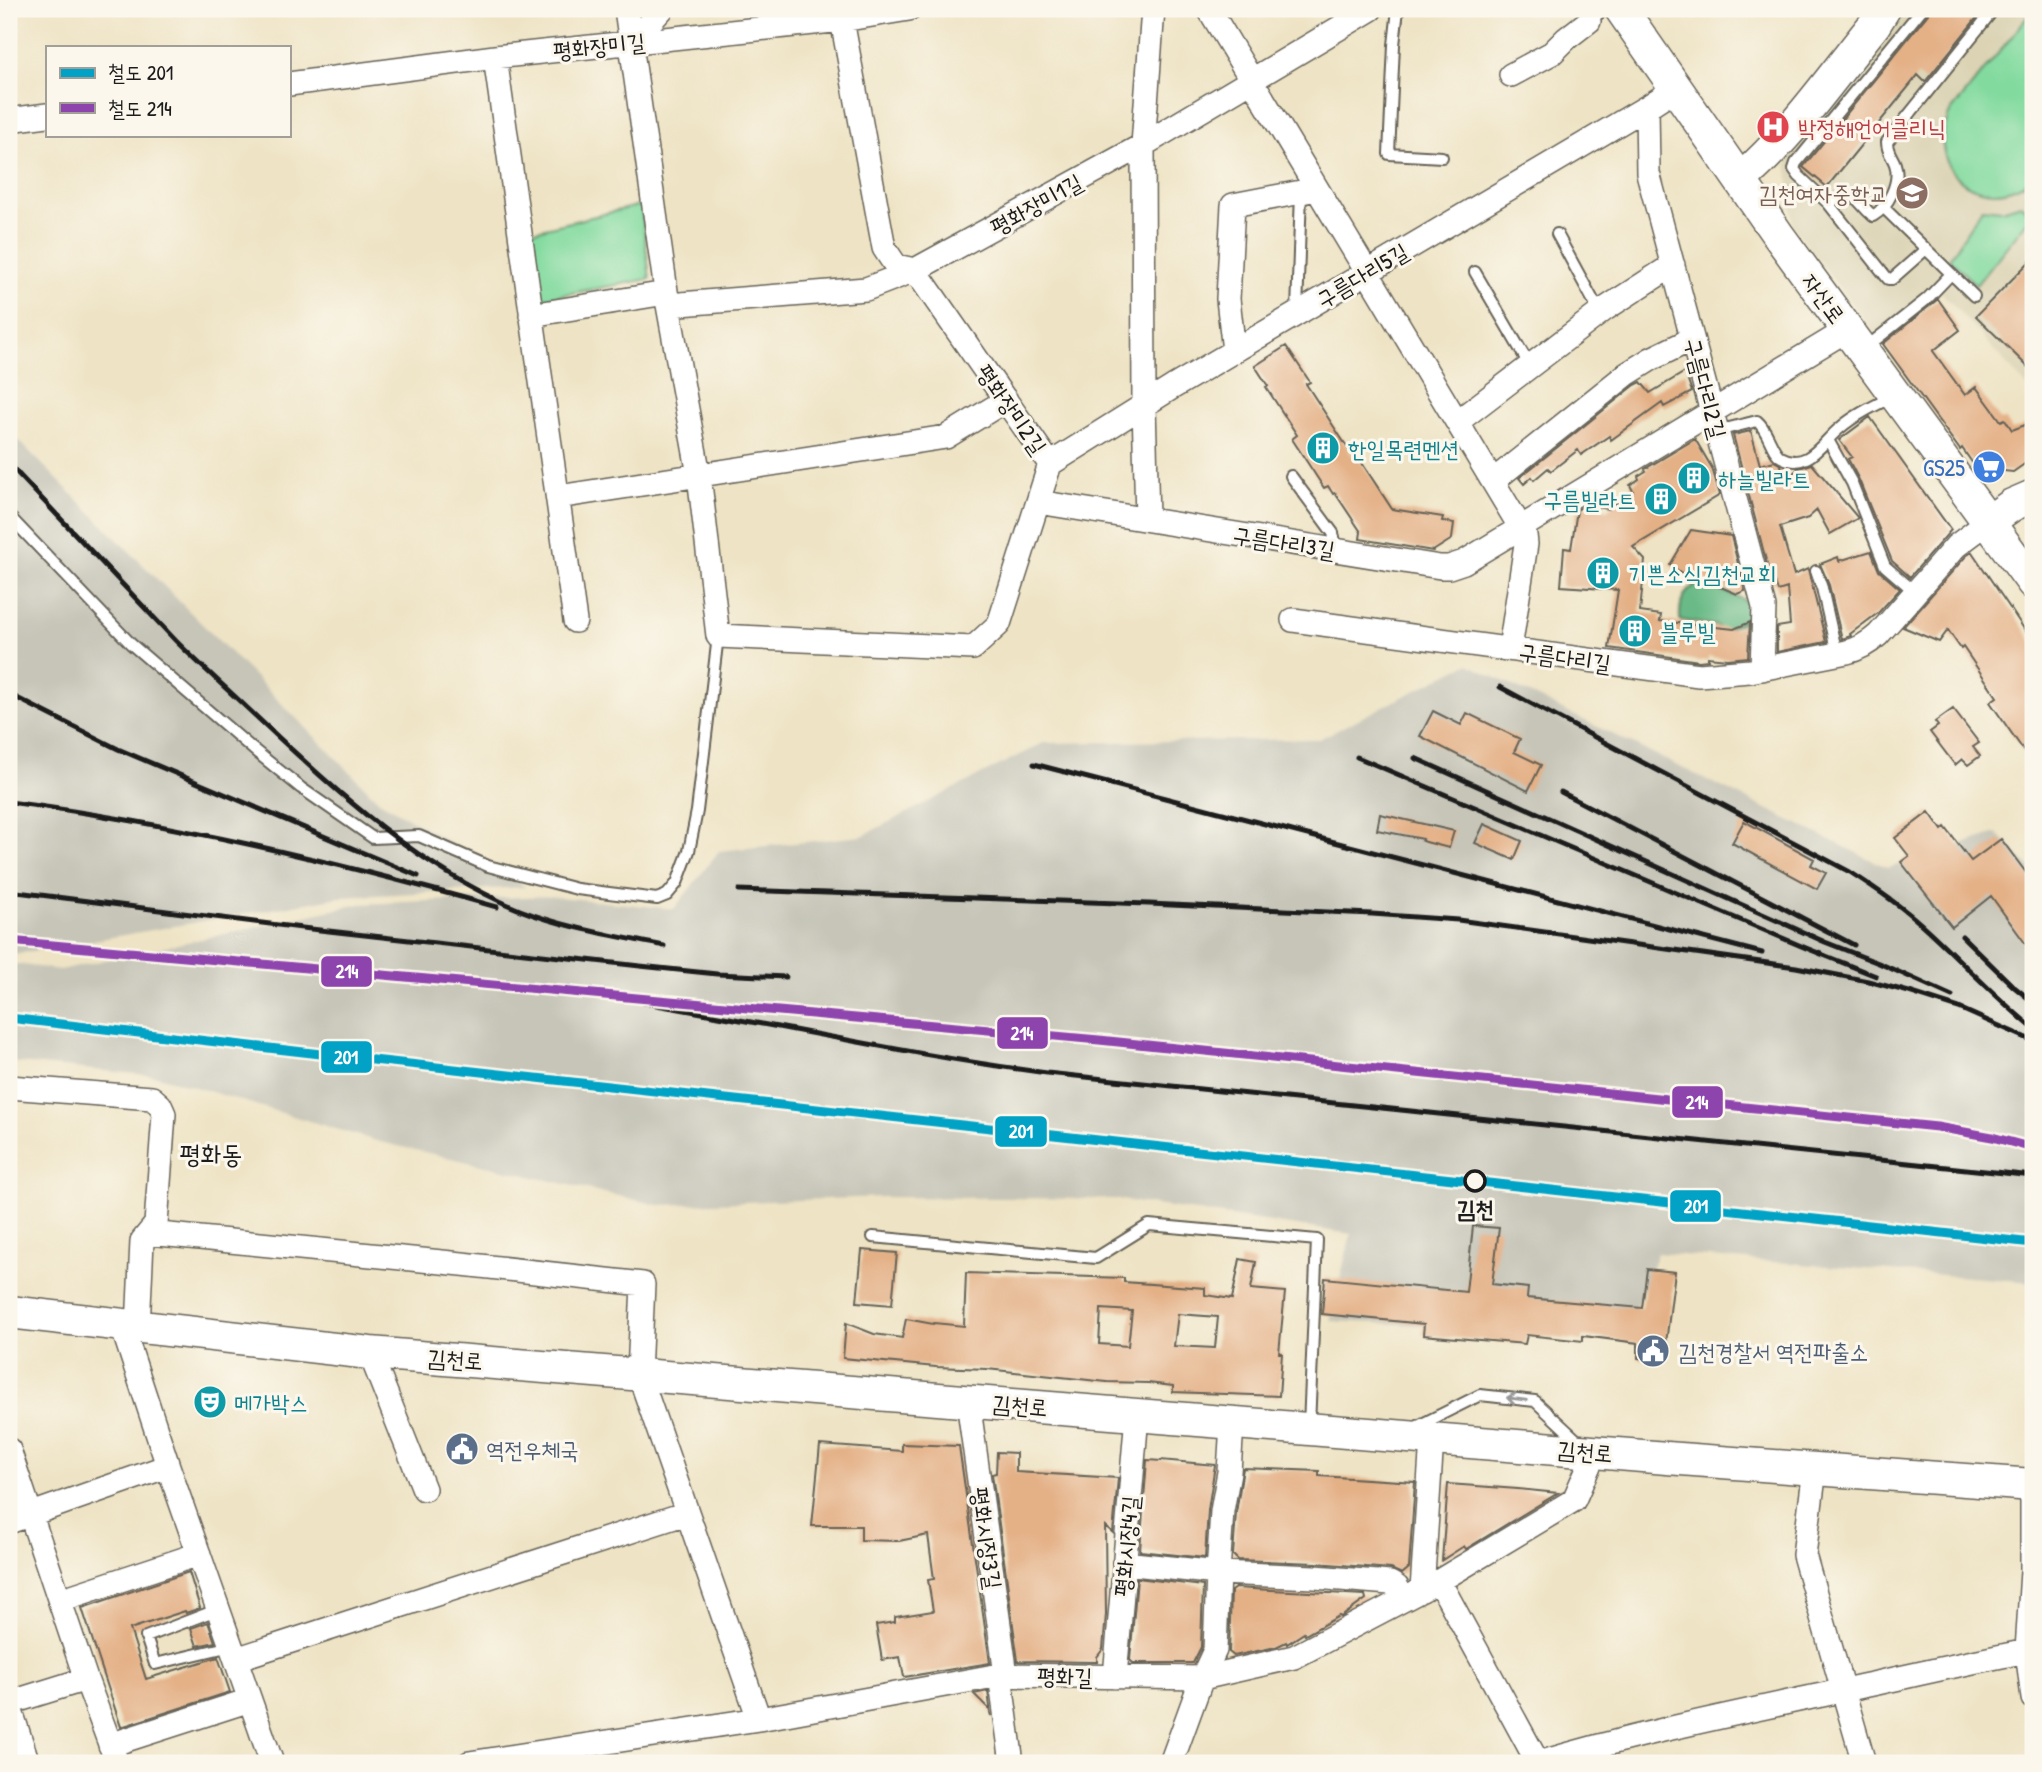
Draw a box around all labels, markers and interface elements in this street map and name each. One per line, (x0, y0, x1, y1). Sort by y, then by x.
street label: 평화장미길 (551, 26, 647, 66)
legend (46, 46, 290, 136)
text: 철도 201 (108, 58, 174, 87)
text: 철도 214 (108, 94, 172, 123)
hospital icon: 박정해언어클리닉 (1754, 108, 1792, 146)
place label: 박정해언어클리닉 (1798, 112, 1946, 143)
street label: 평화장미1길 (984, 166, 1088, 242)
school or university icon: 김천여자중학교 (1893, 174, 1931, 212)
place label: 김천여자중학교 (1758, 178, 1888, 209)
street label: 구름다리5길 (1310, 235, 1414, 315)
street label: 자산로 (1795, 266, 1853, 330)
street label: 구름다리2길 (1678, 334, 1734, 442)
street label: 평화장미2길 (970, 358, 1054, 460)
building icon: 한일목련멘션 (1304, 429, 1342, 467)
place label: 한일목련멘션 (1348, 433, 1459, 464)
supermarket icon: GS25 (1970, 448, 2008, 486)
place label: GS25 (1923, 452, 1965, 483)
building icon: 하늘빌라트 (1675, 459, 1713, 497)
place label: 하늘빌라트 (1718, 463, 1811, 494)
building icon: 구름빌라트 (1642, 480, 1680, 518)
place label: 구름빌라트 (1543, 484, 1636, 515)
street label: 구름다리3길 (1231, 519, 1337, 565)
building icon: 기쁜소식김천교회 (1584, 554, 1622, 592)
place label: 기쁜소식김천교회 (1628, 558, 1776, 589)
building icon: 블루빌 (1616, 612, 1654, 650)
place label: 블루빌 (1660, 616, 1716, 647)
street label: 구름다리길 (1517, 635, 1613, 679)
line badge: 214 (320, 955, 373, 988)
text: 214 (336, 958, 358, 984)
line badge: 214 (996, 1016, 1049, 1050)
text: 214 (1011, 1020, 1033, 1046)
line badge: 201 (320, 1040, 373, 1074)
text: 201 (334, 1044, 358, 1070)
line badge: 214 (1671, 1085, 1724, 1119)
text: 214 (1686, 1089, 1708, 1115)
line badge: 201 (994, 1115, 1048, 1148)
text: 201 (1009, 1118, 1033, 1144)
district label: 평화동 (180, 1136, 242, 1171)
marker: 김천 (1464, 1170, 1486, 1192)
line badge: 201 (1669, 1189, 1722, 1223)
place label: 김천 (1456, 1193, 1494, 1224)
text: 201 (1684, 1193, 1708, 1219)
public building icon: 김천경찰서 역전파출소 (1634, 1332, 1672, 1370)
place label: 김천경찰서 역전파출소 (1678, 1336, 1868, 1367)
street label: 김천로 (426, 1342, 484, 1376)
theatre icon: 메가박스 (191, 1383, 229, 1421)
place label: 메가박스 (234, 1387, 308, 1418)
street label: 김천로 (991, 1387, 1049, 1423)
one-way arrow (1506, 1392, 1528, 1405)
public building icon: 역전우체국 (443, 1430, 481, 1468)
street label: 김천로 (1556, 1433, 1614, 1469)
place label: 역전우체국 (486, 1434, 579, 1465)
street label: 평화시장3길 (964, 1485, 1010, 1591)
street label: 평화시장4길 (1106, 1494, 1146, 1598)
street label: 평화길 (1037, 1660, 1093, 1692)

